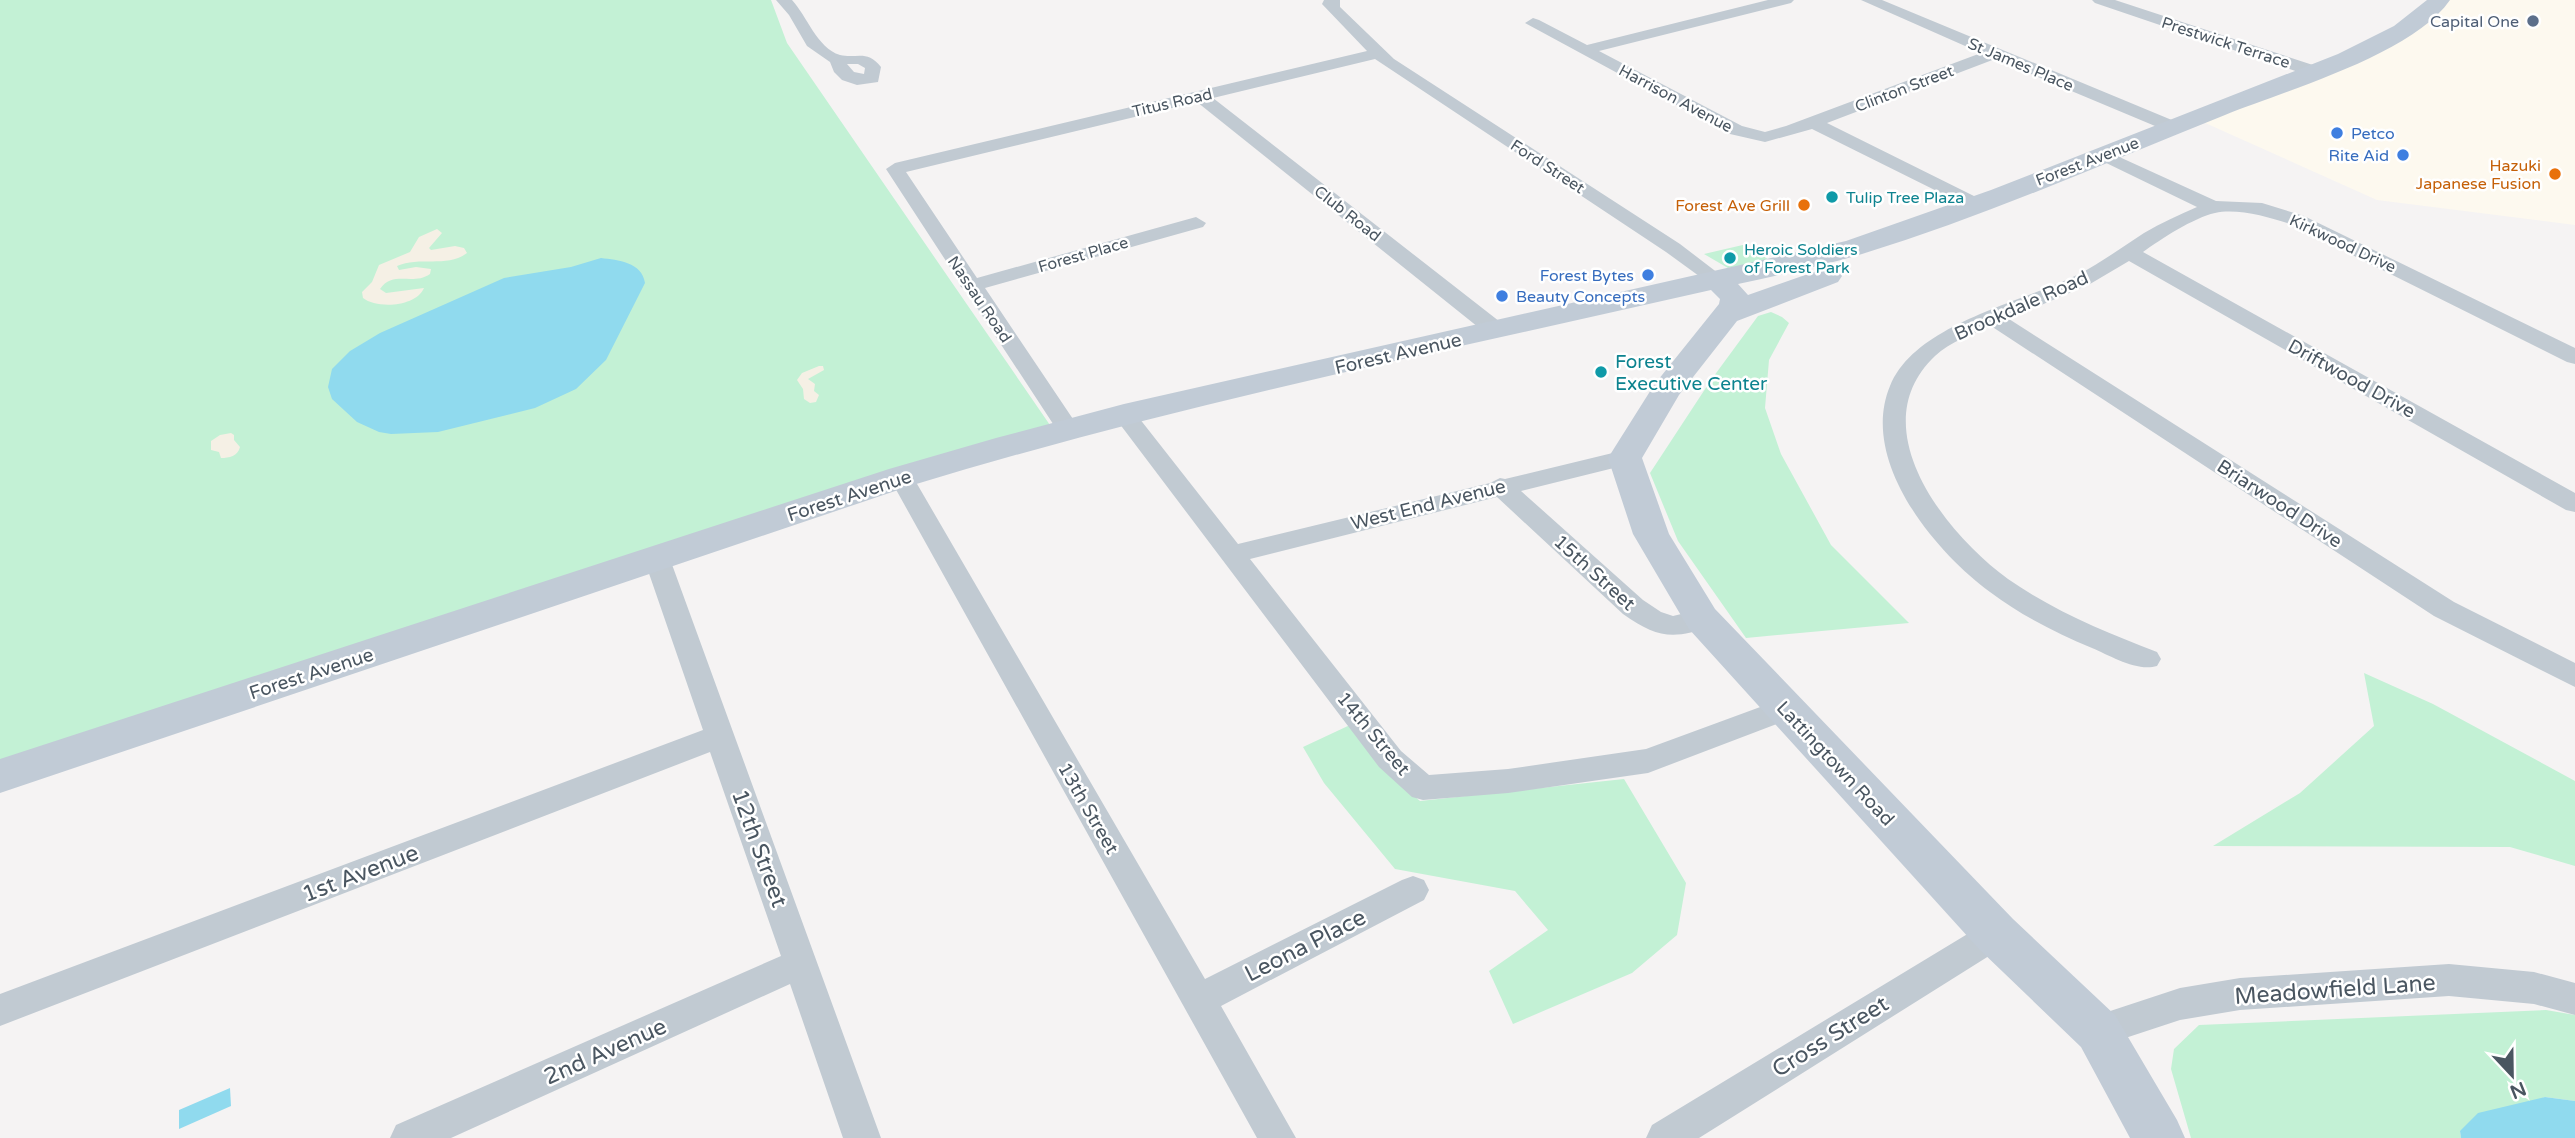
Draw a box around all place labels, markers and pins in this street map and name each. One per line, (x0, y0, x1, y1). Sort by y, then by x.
place label: Capital One (2430, 12, 2519, 32)
marker: Capital One (2525, 13, 2541, 29)
place label: Petco (2351, 124, 2395, 144)
marker: Petco (2329, 125, 2345, 141)
place label: Rite Aid (2329, 146, 2389, 166)
marker: Rite Aid (2395, 147, 2411, 163)
place label: Hazuki Japanese Fusion (2416, 156, 2541, 194)
marker: Hazuki Japanese Fusion (2547, 166, 2563, 182)
place label: Tulip Tree Plaza (1846, 188, 1964, 208)
marker: Tulip Tree Plaza (1824, 189, 1840, 205)
place label: Forest Ave Grill (1675, 196, 1790, 216)
marker: Forest Ave Grill (1796, 197, 1812, 213)
place label: Heroic Soldiers of Forest Park (1744, 240, 1858, 278)
marker: Heroic Soldiers of Forest Park (1722, 250, 1738, 266)
place label: Forest Bytes (1540, 266, 1634, 286)
marker: Forest Bytes (1640, 267, 1656, 283)
place label: Beauty Concepts (1516, 287, 1645, 307)
marker: Beauty Concepts (1494, 288, 1510, 304)
place label: Forest Executive Center (1615, 351, 1768, 395)
marker: Forest Executive Center (1593, 364, 1609, 380)

